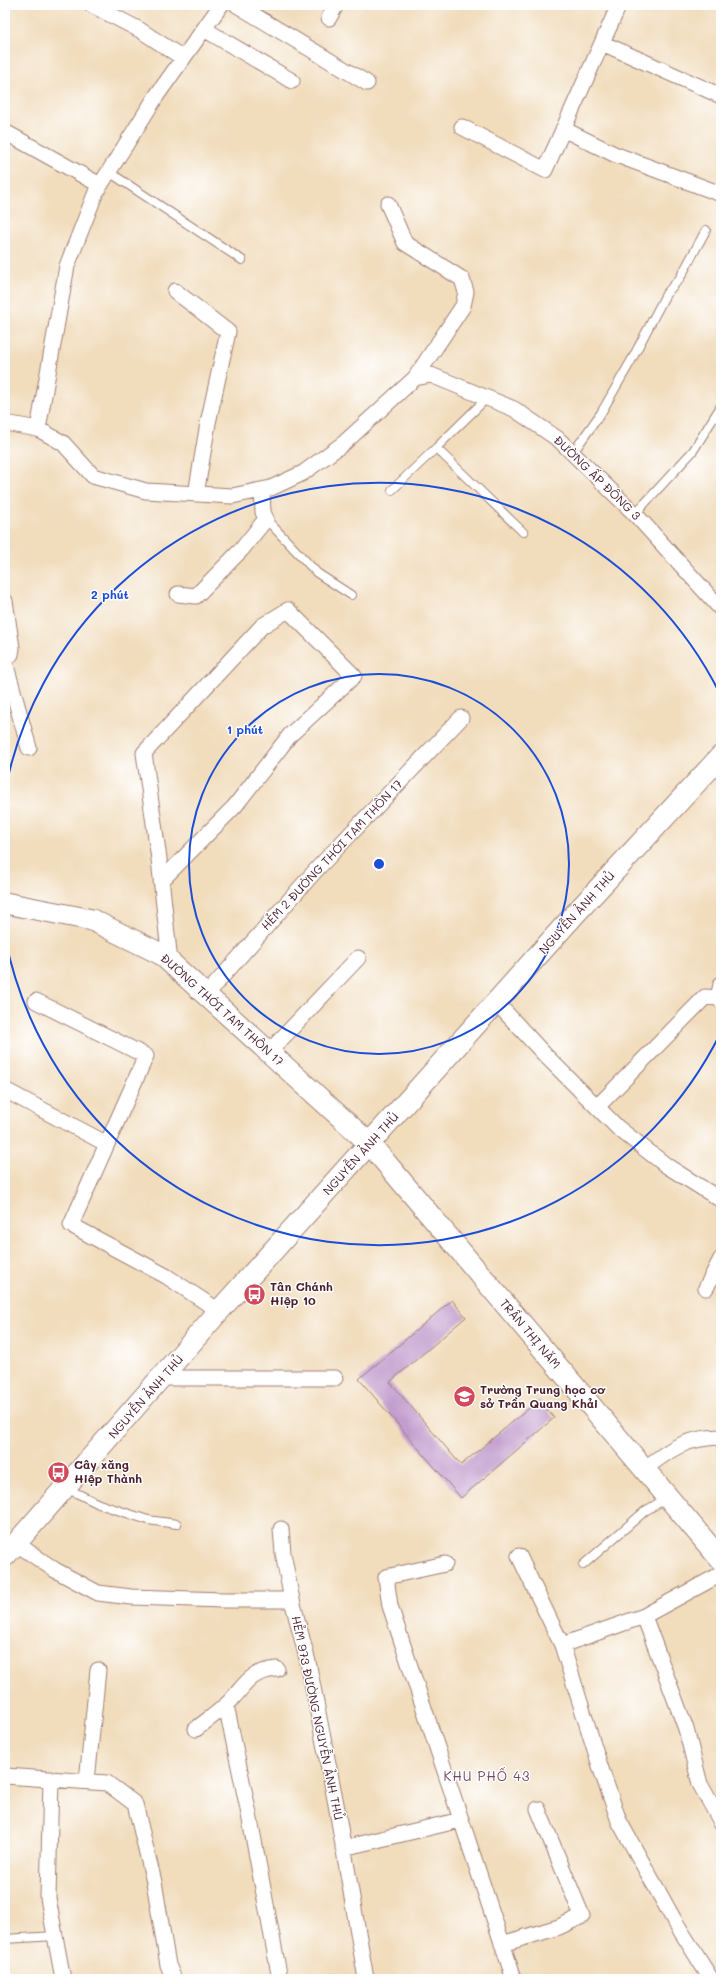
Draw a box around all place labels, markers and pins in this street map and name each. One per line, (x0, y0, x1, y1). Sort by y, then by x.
centre of rings (372, 857, 386, 871)
place label: Tân Chánh Hiệp 10 (270, 1278, 333, 1308)
bus stop icon: Tân Chánh Hiệp 10 (241, 1281, 267, 1307)
place label: Trường Trung học cơ sở Trần Quang Khải (480, 1381, 606, 1411)
school or university icon: Trường Trung học cơ sở Trần Quang Khải (452, 1384, 478, 1410)
place label: Cây xăng Hiệp Thành (74, 1456, 142, 1486)
bus stop icon: Cây xăng Hiệp Thành (45, 1459, 71, 1485)

